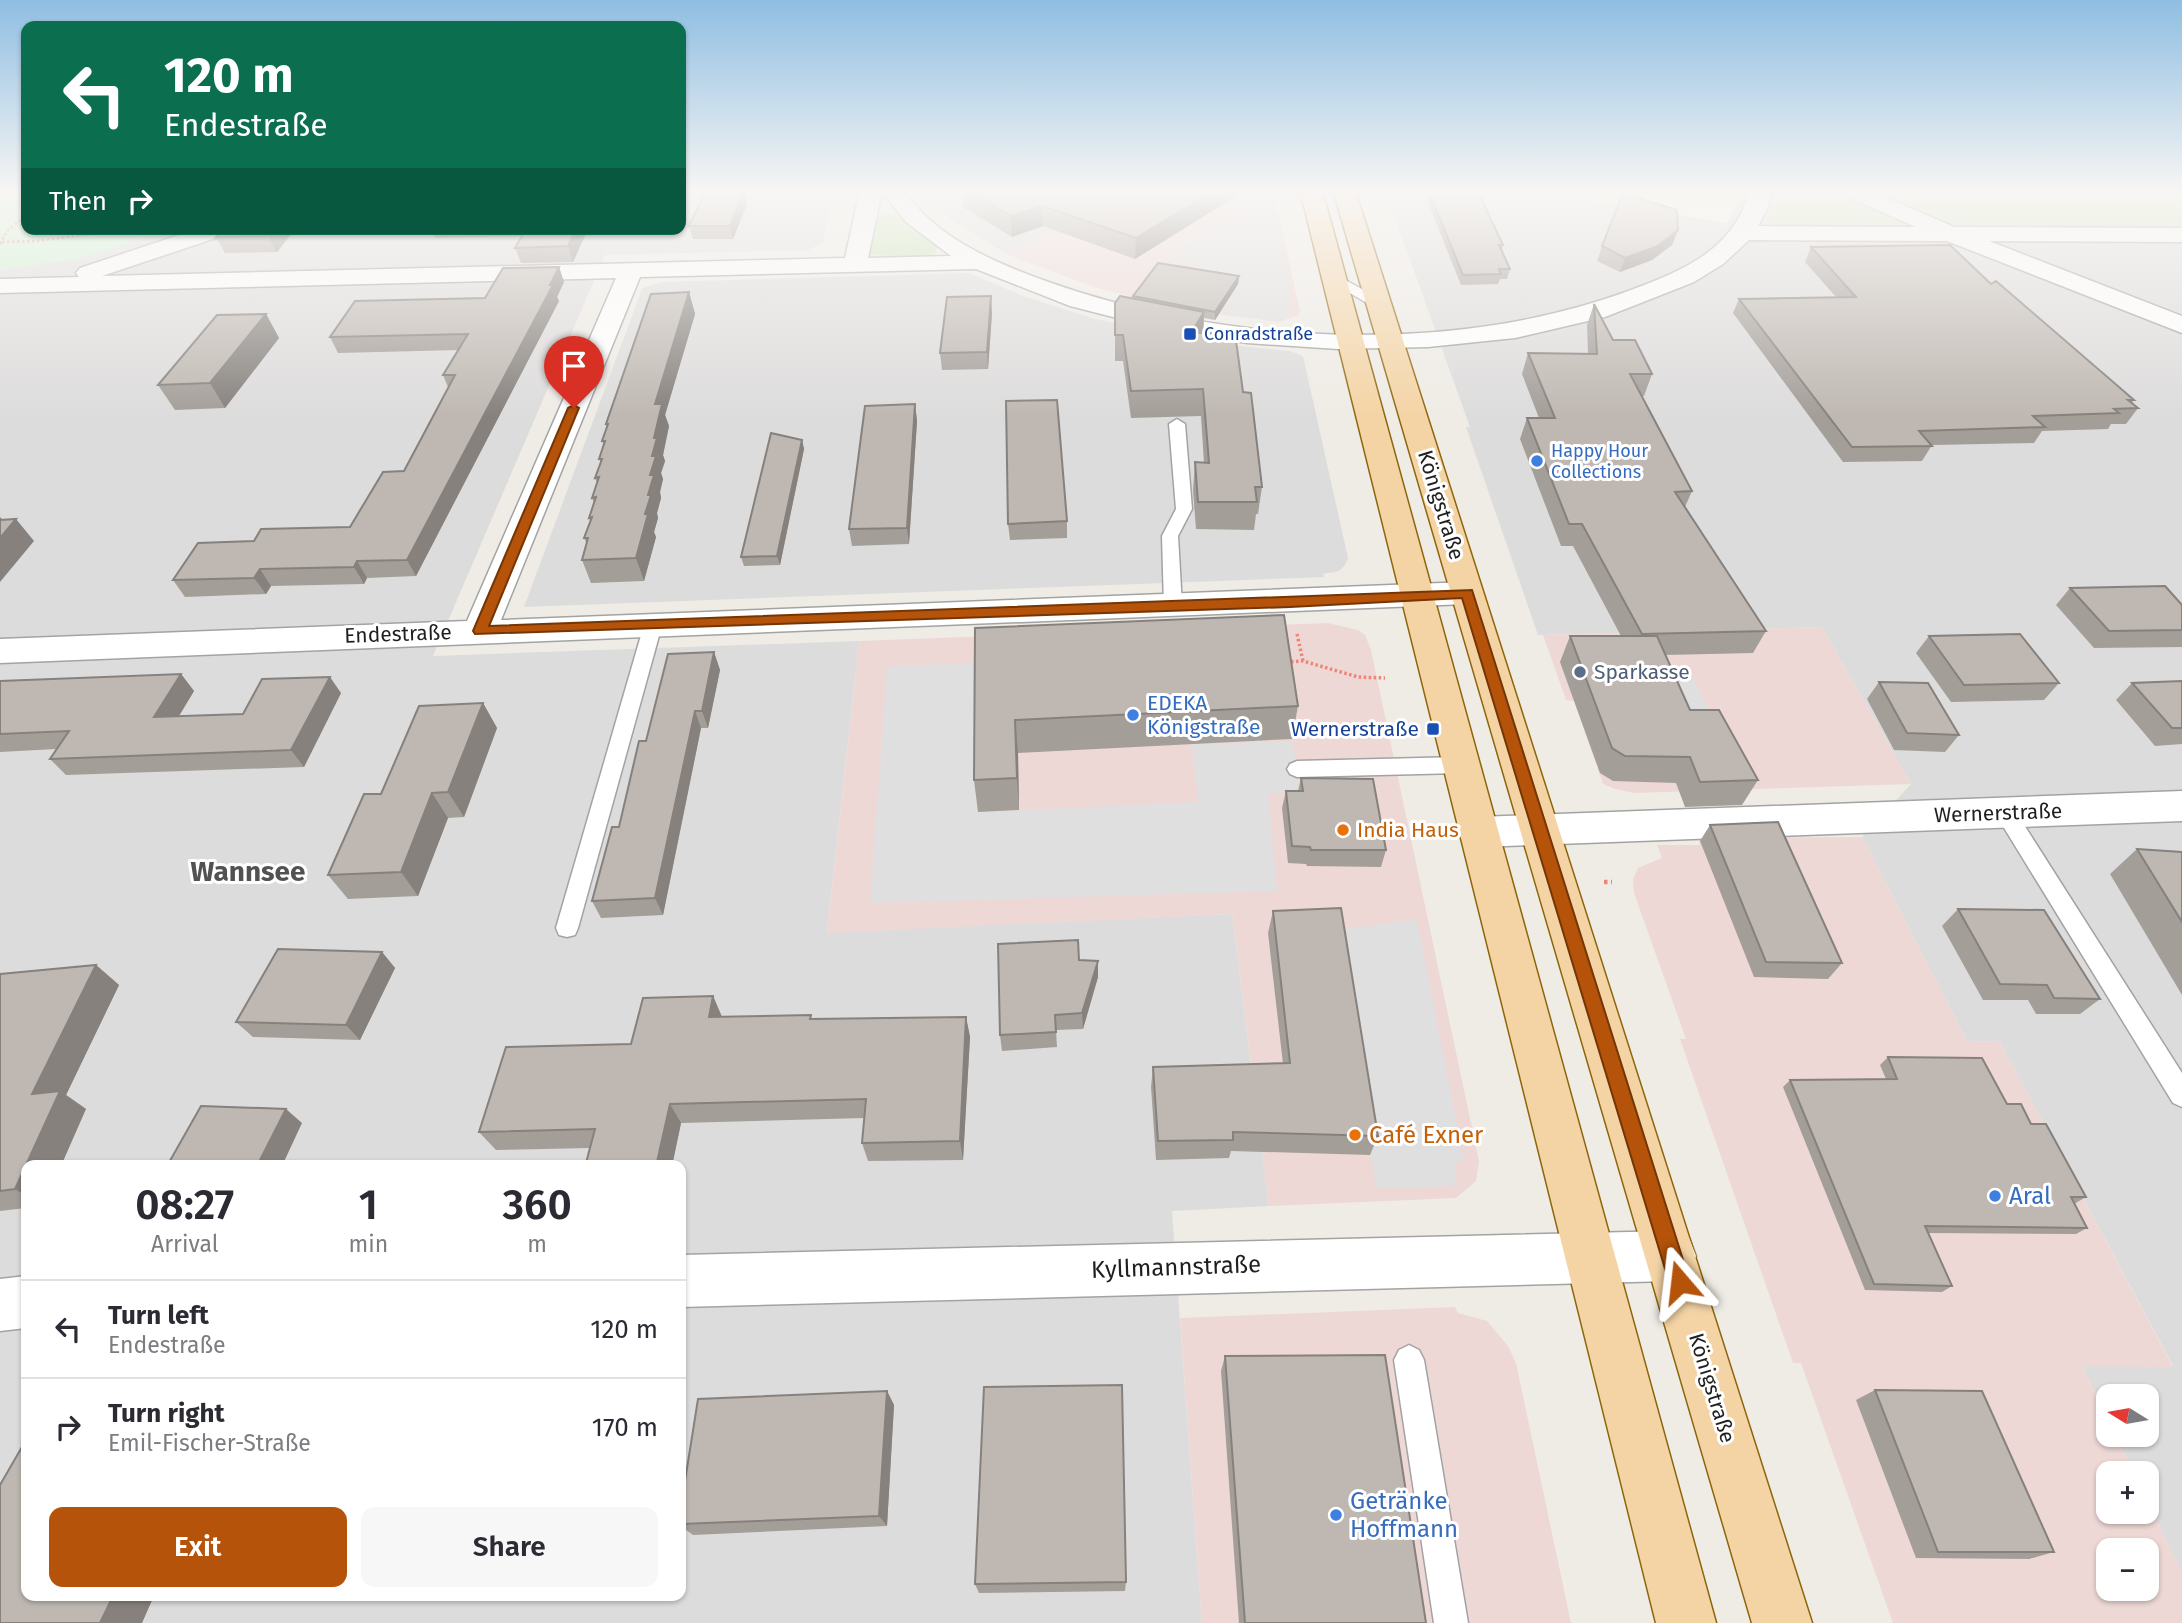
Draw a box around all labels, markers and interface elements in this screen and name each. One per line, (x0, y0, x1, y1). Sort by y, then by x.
text: 120 m (164, 46, 294, 105)
icon: left (49, 49, 140, 140)
text: Endestraße (164, 106, 328, 144)
icon: right (121, 182, 159, 220)
text: Then (49, 186, 107, 217)
place label: Conradstraße (1204, 323, 1313, 345)
marker: Conradstraße (1182, 326, 1198, 342)
pin (544, 336, 604, 408)
icon: arrive (555, 347, 593, 385)
place label: Happy Hour Collections (1551, 440, 1648, 483)
street label: Königstraße (1412, 447, 1470, 563)
marker: Happy Hour Collections (1529, 453, 1545, 469)
street label: Endestraße (344, 619, 452, 649)
place label: Sparkasse (1594, 659, 1690, 685)
marker: Sparkasse (1572, 664, 1588, 680)
place label: EDEKA Königstraße (1147, 690, 1260, 740)
marker: EDEKA Königstraße (1125, 707, 1141, 723)
place label: Wernerstraße (1291, 716, 1419, 742)
marker: Wernerstraße (1425, 721, 1441, 737)
street label: Wernerstraße (1933, 798, 2063, 828)
place label: India Haus (1357, 817, 1459, 843)
marker: India Haus (1335, 822, 1351, 838)
district label: Wannsee (191, 855, 305, 888)
place label: Café Exner (1369, 1121, 1484, 1149)
marker: Café Exner (1347, 1127, 1363, 1143)
text: 08:27 (135, 1180, 234, 1230)
text: 1 (359, 1180, 378, 1230)
text: 360 (502, 1180, 572, 1230)
place label: Aral (2009, 1182, 2051, 1210)
marker: Aral (1987, 1188, 2003, 1204)
text: Arrival (151, 1230, 218, 1258)
text: min (349, 1230, 388, 1258)
text: m (527, 1230, 547, 1258)
position arrow (1643, 1245, 1717, 1319)
street label: Kyllmannstraße (1090, 1250, 1262, 1284)
text: Turn left (108, 1300, 209, 1331)
icon: left (49, 1310, 87, 1348)
text: 120 m (590, 1314, 658, 1345)
street label: Königstraße (1683, 1330, 1741, 1446)
text: Endestraße (108, 1331, 226, 1359)
north arrow (2096, 1384, 2160, 1447)
map controls (2096, 1384, 2159, 1601)
text: Turn right (108, 1398, 225, 1429)
icon: right (49, 1408, 87, 1446)
text: 170 m (592, 1412, 658, 1443)
text: Emil-Fischer-Straße (108, 1429, 311, 1457)
button: + (2096, 1461, 2159, 1524)
place label: Getränke Hoffmann (1350, 1487, 1458, 1543)
button: Exit (49, 1507, 347, 1587)
button: Share (361, 1507, 658, 1587)
marker: Getränke Hoffmann (1328, 1507, 1344, 1523)
button: − (2096, 1538, 2159, 1601)

